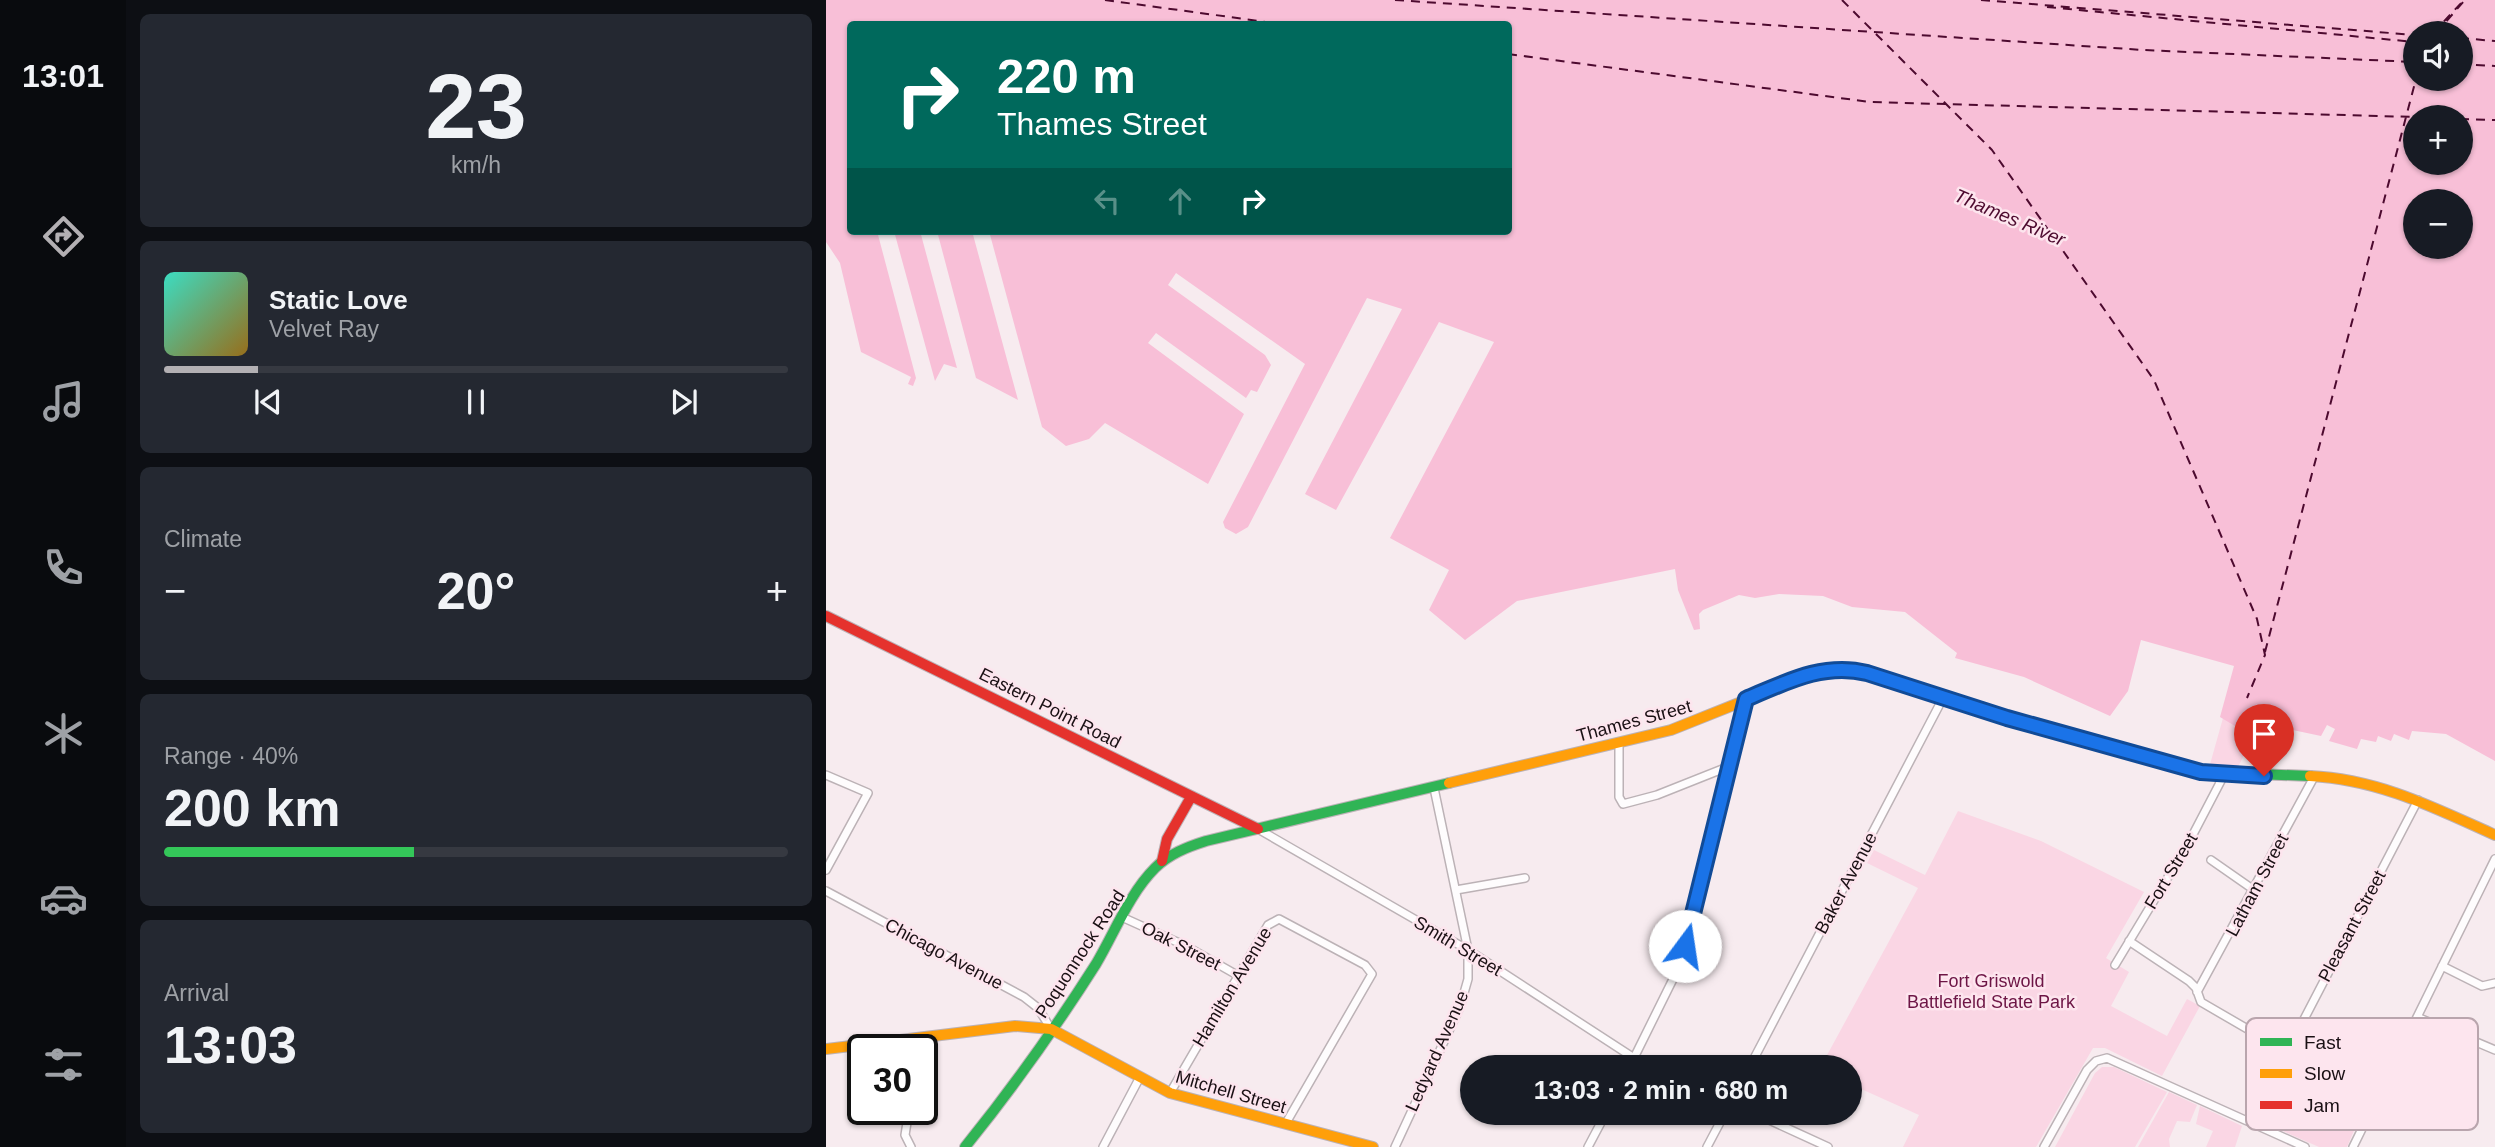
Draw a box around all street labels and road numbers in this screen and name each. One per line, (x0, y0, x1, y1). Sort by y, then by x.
street label: Eastern Point Road (976, 664, 1124, 752)
street label: Thames Street (1574, 696, 1694, 746)
street label: Baker Avenue (1811, 829, 1881, 937)
street label: Fort Street (2141, 829, 2201, 913)
street label: Latham Street (2222, 830, 2292, 940)
street label: Pleasant Street (2314, 867, 2390, 985)
street label: Poquonnock Road (1031, 886, 1129, 1022)
street label: Smith Street (1410, 912, 1506, 980)
street label: Chicago Avenue (882, 914, 1006, 994)
street label: Oak Street (1138, 918, 1224, 974)
street label: Hamilton Avenue (1188, 924, 1276, 1050)
street label: Ledyard Avenue (1401, 988, 1473, 1114)
street label: Mitchell Street (1173, 1067, 1289, 1117)

